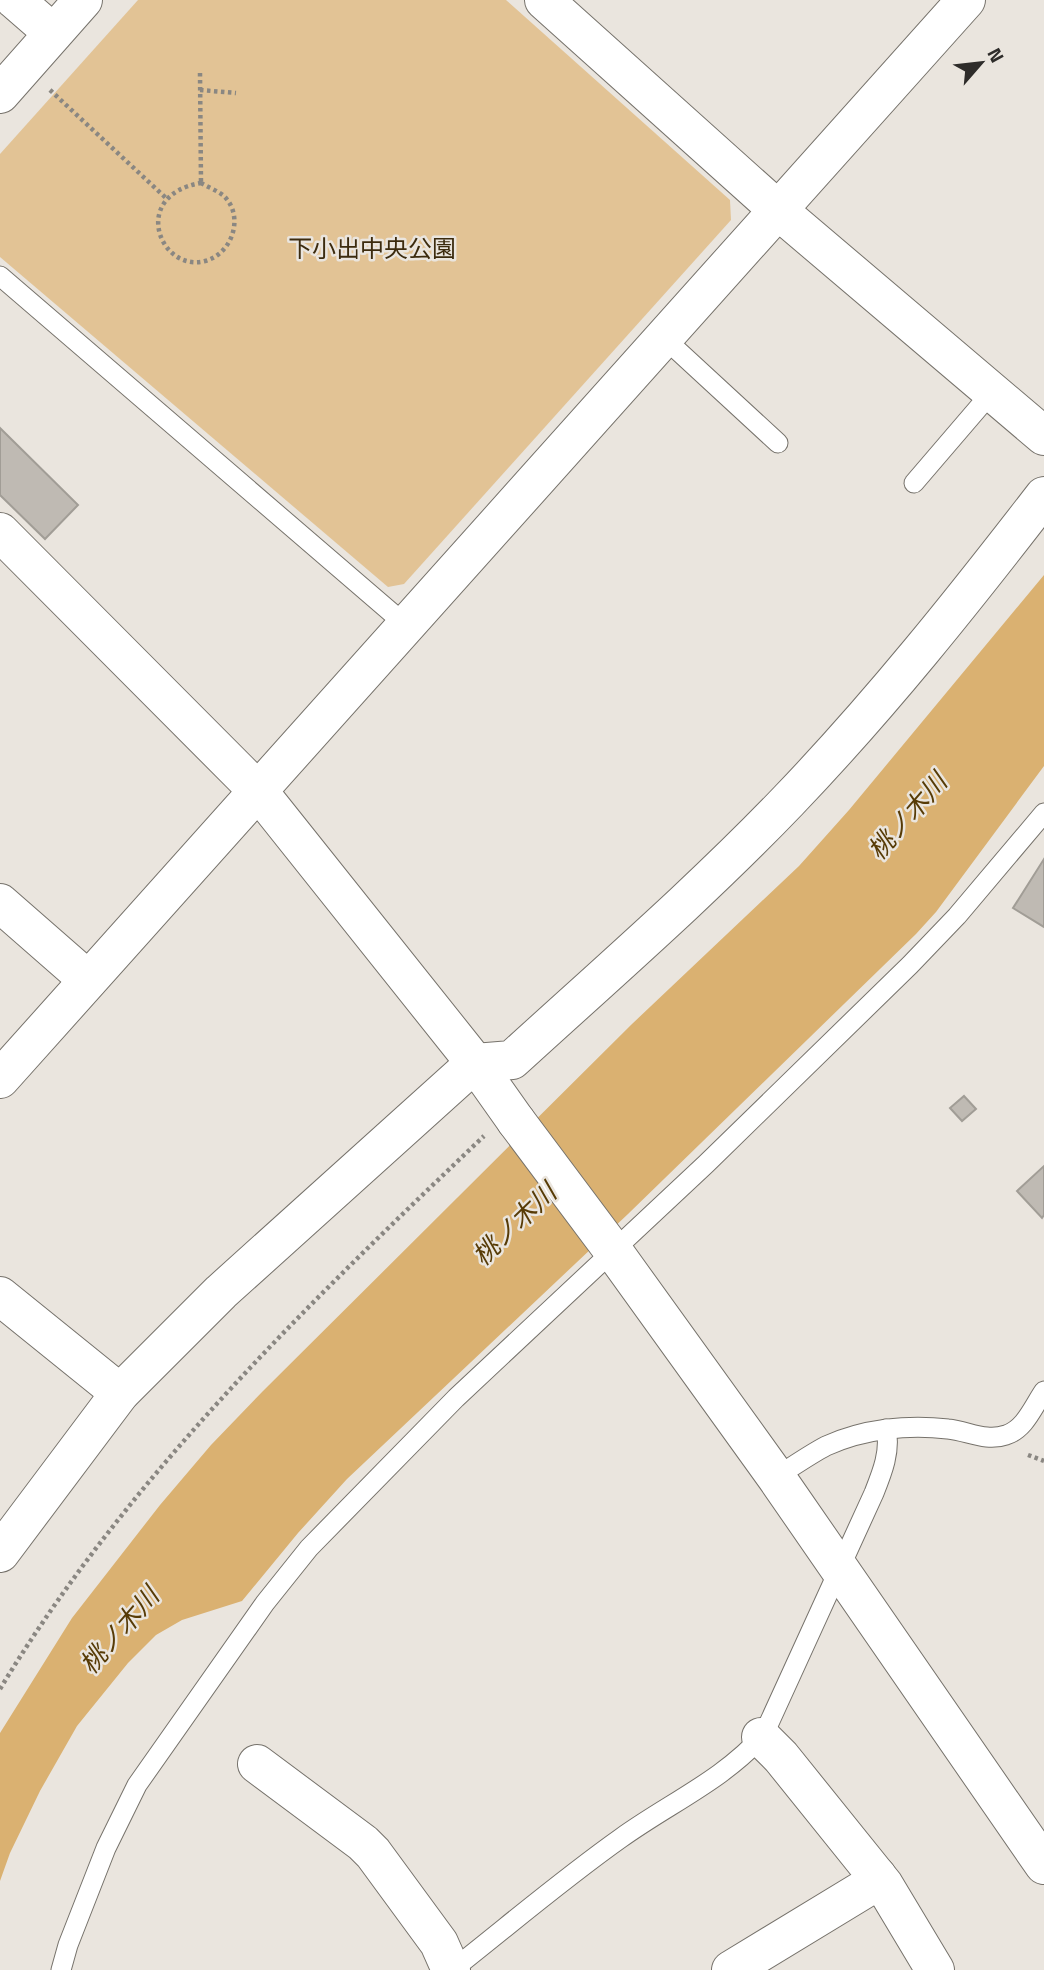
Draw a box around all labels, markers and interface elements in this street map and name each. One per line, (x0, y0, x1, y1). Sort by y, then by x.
north arrow (946, 28, 1016, 98)
text: N (981, 42, 1012, 67)
park label: 下小出中央公園 (288, 230, 456, 266)
water label: 桃ノ木川 (858, 762, 958, 868)
water label: 桃ノ木川 (463, 1172, 567, 1274)
water label: 桃ノ木川 (70, 1576, 170, 1682)

